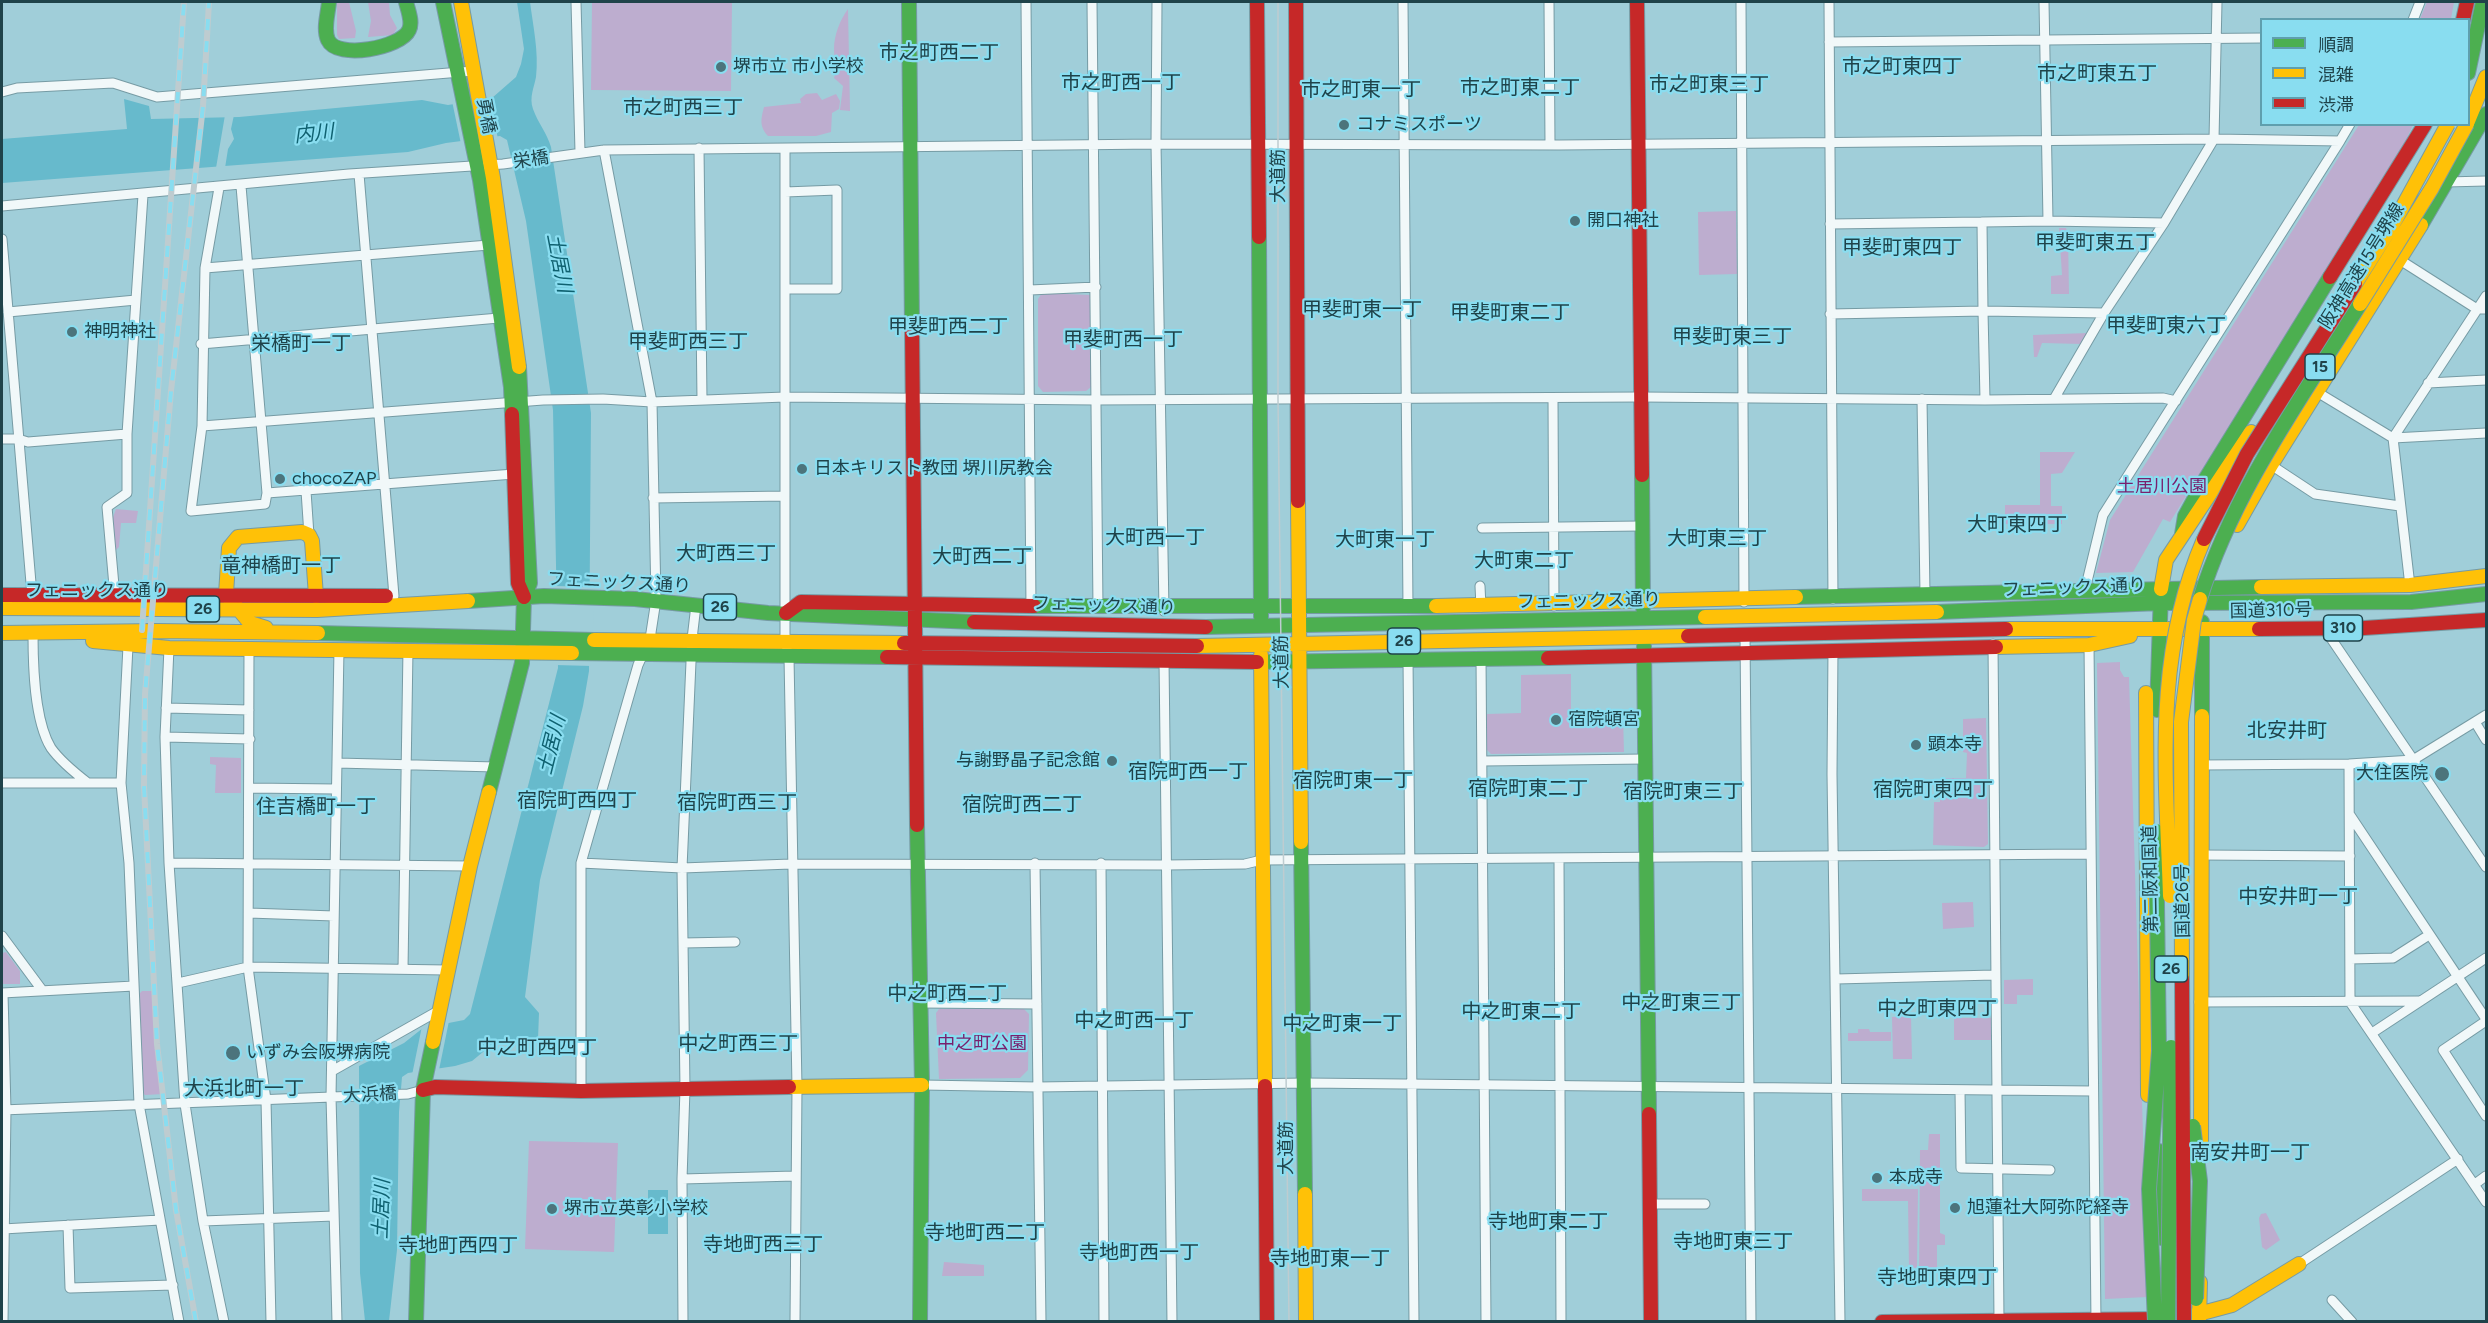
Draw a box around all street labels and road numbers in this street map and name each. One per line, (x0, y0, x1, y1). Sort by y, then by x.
street label: 勇橋 (472, 96, 500, 136)
street label: 栄橋 (512, 147, 550, 173)
street label: 大道筋 (1268, 149, 1290, 203)
street label: 阪神高速15号堺線 (2315, 199, 2409, 333)
road number: 15 (2305, 354, 2335, 380)
street label: フェニックス通り (547, 568, 691, 598)
street label: フェニックス通り (2002, 575, 2146, 601)
street label: フェニックス通り (25, 580, 169, 602)
street label: フェニックス通り (1517, 589, 1661, 613)
street label: フェニックス通り (1032, 593, 1176, 619)
road number: 26 (704, 594, 736, 620)
road number: 26 (186, 596, 220, 622)
street label: 国道310号 (2229, 599, 2313, 623)
road number: 310 (2324, 615, 2362, 641)
road number: 26 (1388, 628, 1420, 654)
street label: 大道筋 (1271, 635, 1293, 689)
street label: 第二阪和国道 (2139, 825, 2163, 933)
street label: 国道26号 (2172, 864, 2194, 938)
road number: 26 (2154, 956, 2188, 982)
street label: 大浜橋 (342, 1083, 398, 1107)
street label: 大道筋 (1276, 1121, 1298, 1175)

